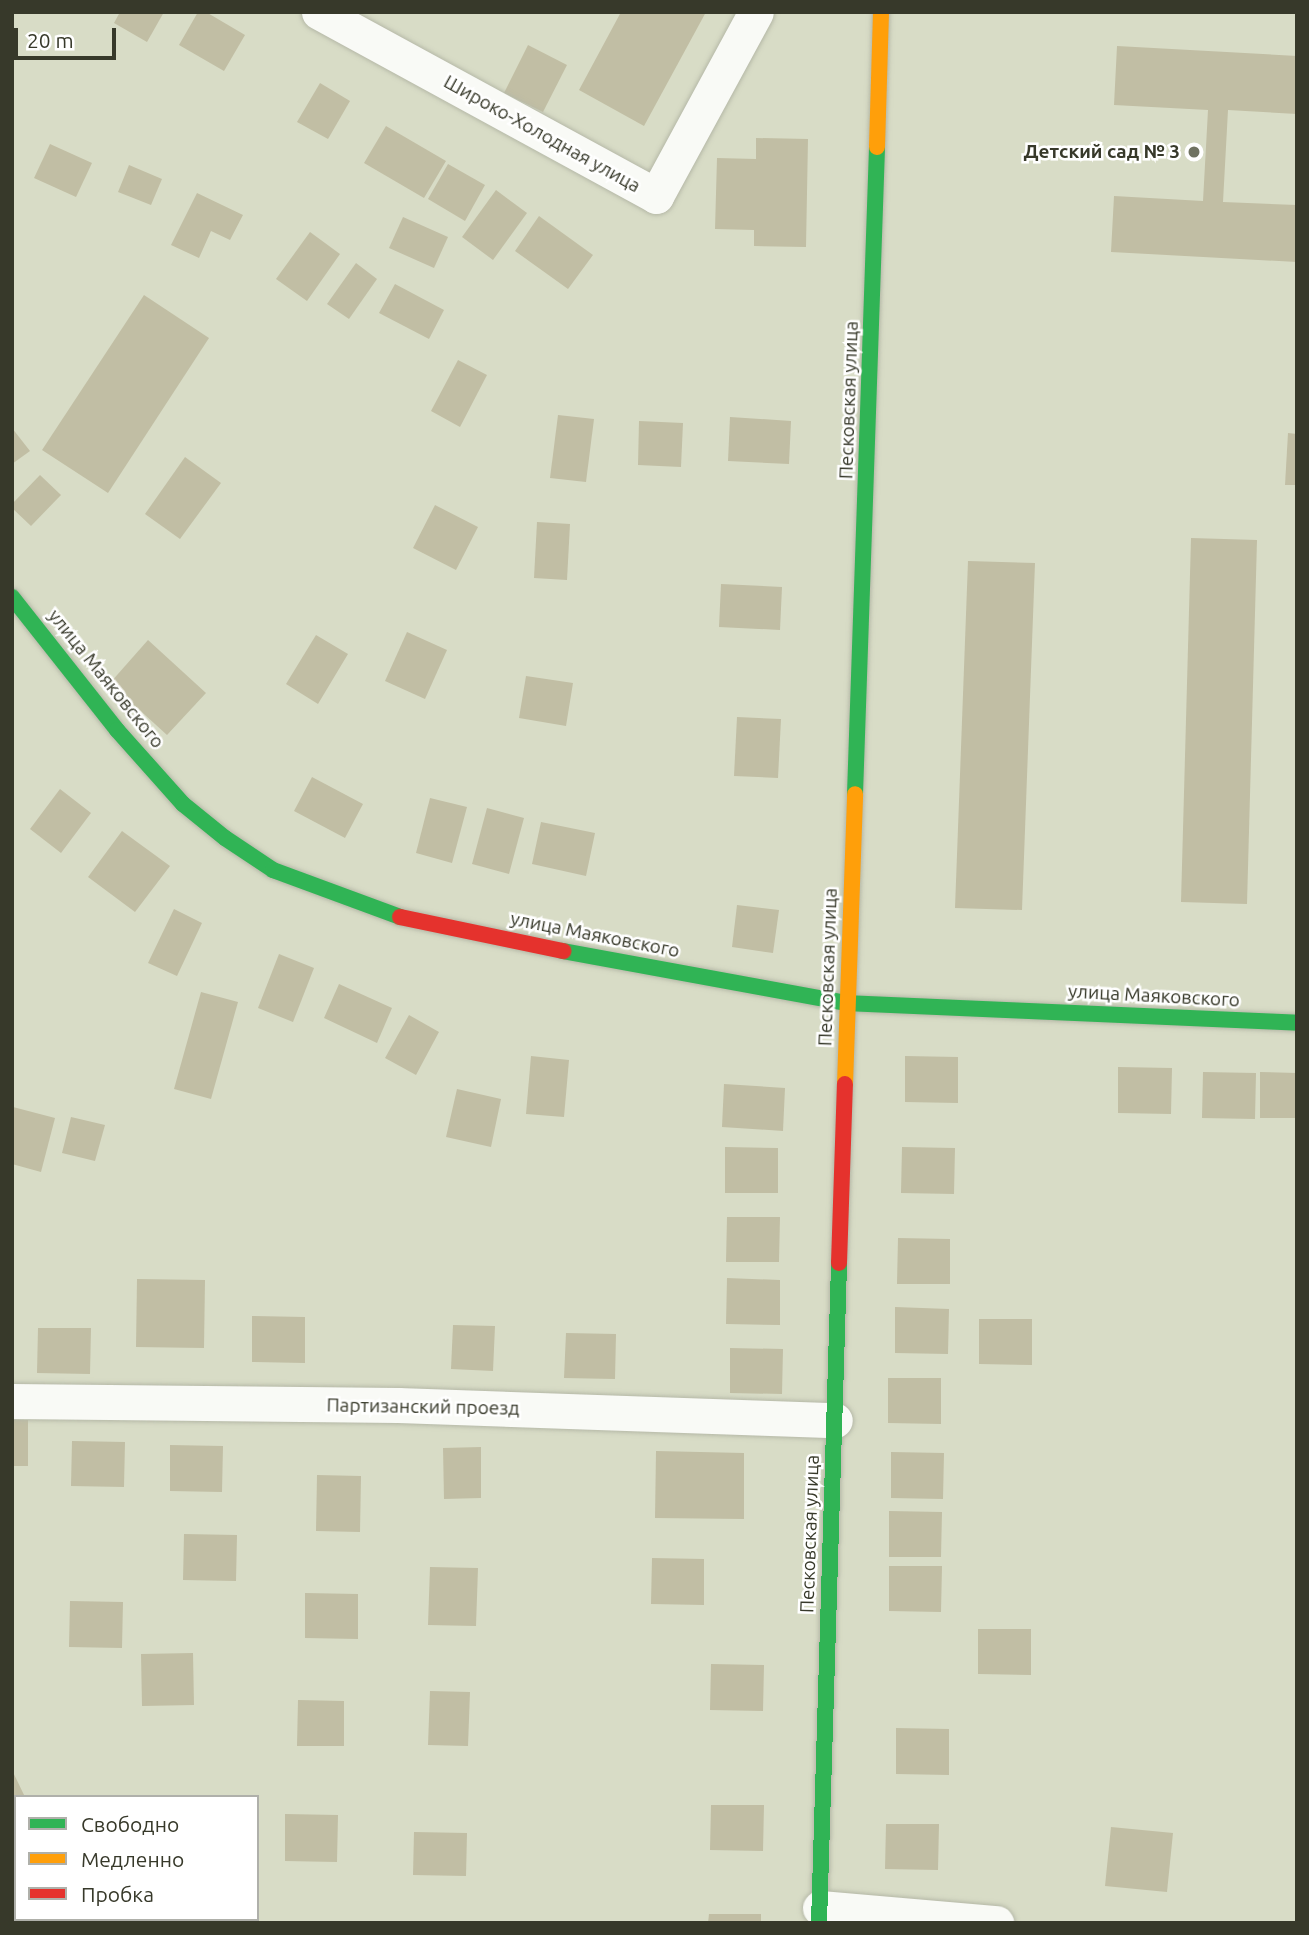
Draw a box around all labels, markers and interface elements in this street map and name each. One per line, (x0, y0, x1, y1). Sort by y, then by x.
scale bar (18, 14, 119, 58)
text: 20 m (27, 28, 74, 52)
street label: Широко-Холодная улица (440, 70, 644, 198)
place label: Детский сад № 3 (1024, 141, 1180, 163)
marker: Детский сад № 3 (1186, 144, 1202, 160)
street label: Песковская улица (835, 320, 863, 480)
street label: улица Маяковского (43, 605, 169, 753)
street label: Песковская улица (814, 887, 842, 1047)
street label: улица Маяковского (508, 907, 682, 963)
street label: улица Маяковского (1068, 980, 1240, 1012)
street label: Партизанский проезд (326, 1394, 520, 1420)
street label: Песковская улица (796, 1454, 824, 1614)
legend (14, 1795, 259, 1921)
text: Свободно (81, 1812, 179, 1836)
text: Медленно (81, 1847, 184, 1871)
text: Пробка (81, 1882, 154, 1906)

